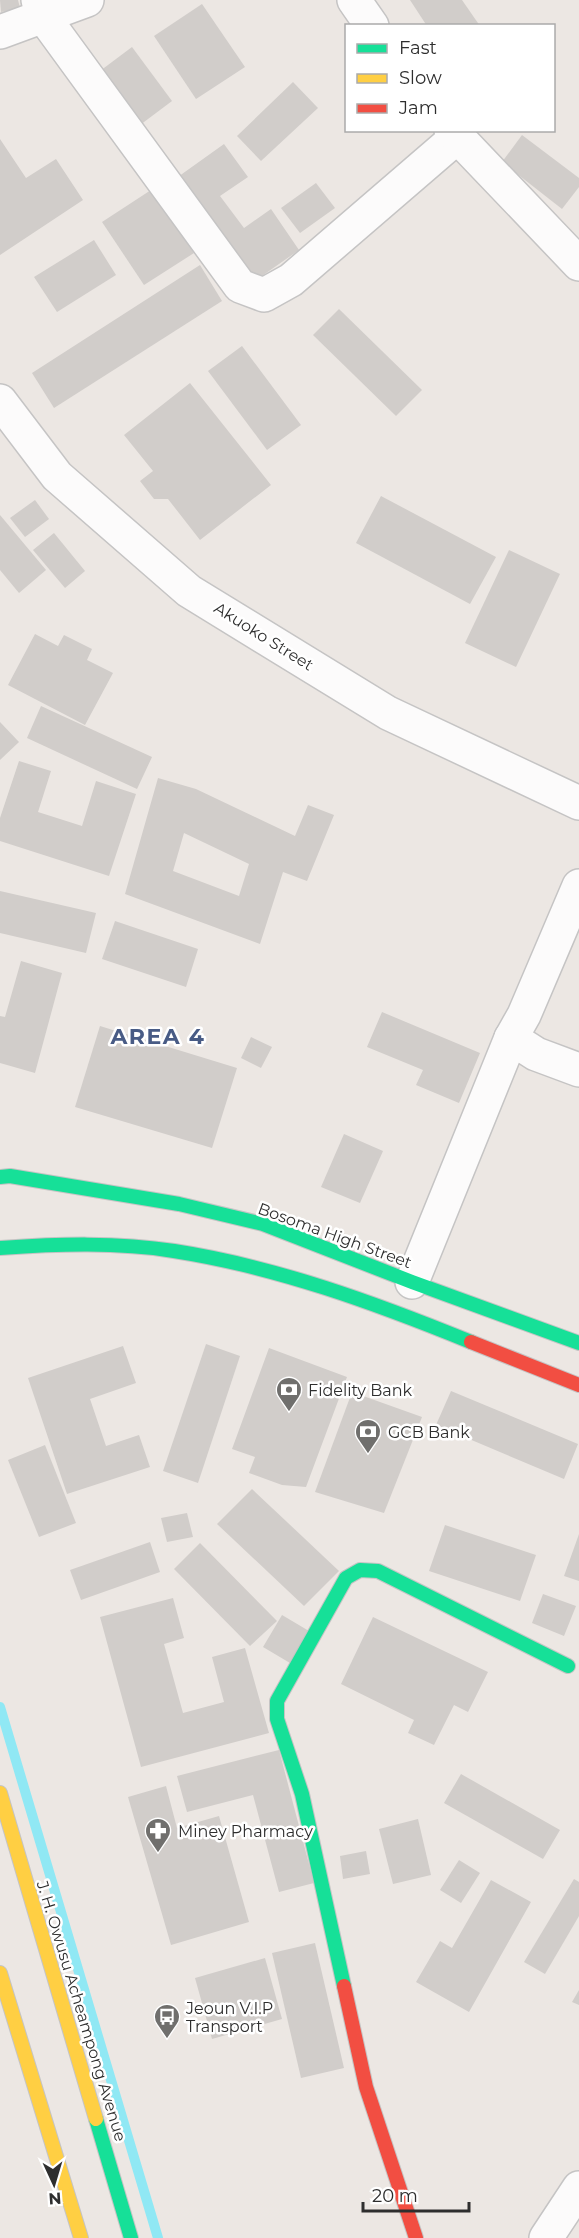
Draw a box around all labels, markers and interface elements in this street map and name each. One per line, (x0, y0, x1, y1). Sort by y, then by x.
legend (345, 24, 555, 132)
text: Fast (399, 37, 437, 59)
text: Slow (399, 67, 442, 89)
text: Jam (398, 97, 438, 119)
street label: Akuoko Street (211, 598, 317, 675)
district label: AREA 4 (109, 1023, 206, 1050)
street label: Bosoma High Street (255, 1199, 415, 1272)
bank icon: Fidelity Bank (274, 1375, 304, 1413)
place label: Fidelity Bank (308, 1381, 413, 1400)
bank icon: GCB Bank (353, 1417, 383, 1455)
place label: GCB Bank (388, 1423, 470, 1442)
pharmacy icon: Miney Pharmacy (143, 1816, 173, 1854)
place label: Miney Pharmacy (178, 1822, 313, 1841)
street label: J. H. Owusu Acheampong Avenue (32, 1878, 130, 2144)
place label: Jeoun V.I.P Transport (185, 1999, 273, 2036)
bus stop icon: Jeoun V.I.P Transport (152, 2002, 182, 2040)
north arrow (24, 2154, 84, 2214)
scale bar (363, 2175, 470, 2213)
text: 20 m (372, 2185, 418, 2207)
text: N (48, 2189, 62, 2208)

